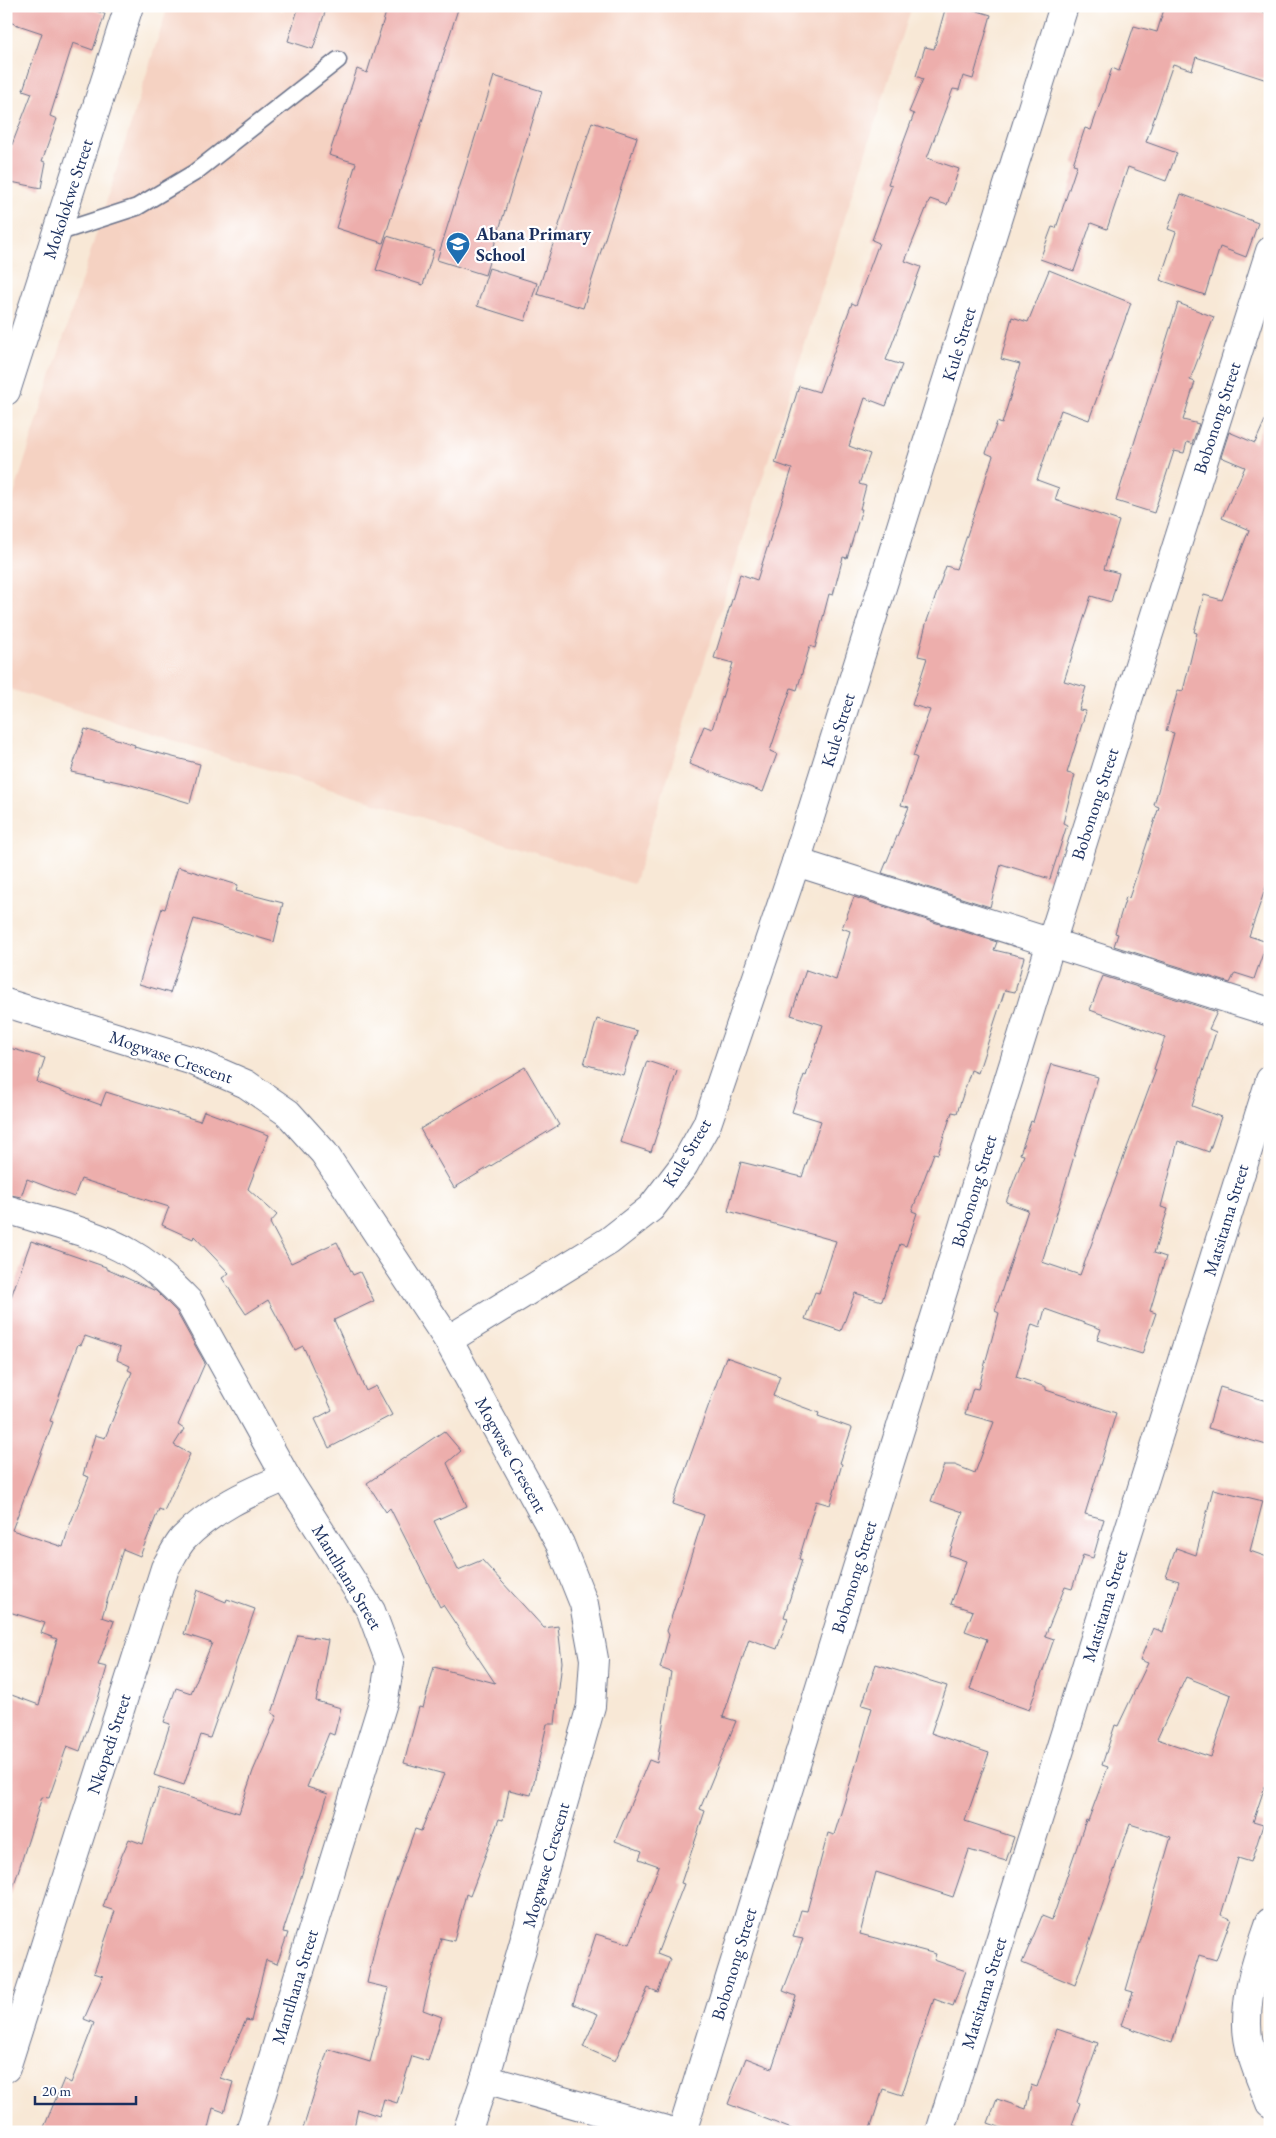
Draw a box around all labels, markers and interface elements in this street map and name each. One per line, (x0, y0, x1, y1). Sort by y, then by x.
street label: Mokolokwe Street (37, 136, 98, 262)
place label: Abana Primary School (475, 222, 591, 266)
school or university icon: Abana Primary School (445, 231, 471, 265)
street label: Kule Street (936, 304, 981, 384)
street label: Bobonong Street (1188, 359, 1246, 477)
street label: Kule Street (815, 690, 860, 770)
street label: Bobonong Street (1066, 745, 1124, 863)
street label: Mogwase Crescent (106, 1025, 236, 1089)
street label: Kule Street (657, 1114, 716, 1191)
street label: Bobonong Street (945, 1131, 1002, 1250)
street label: Matsitama Street (1198, 1161, 1254, 1279)
street label: Mogwase Crescent (470, 1393, 553, 1517)
street label: Bobonong Street (825, 1517, 882, 1636)
street label: Mantlhana Street (307, 1520, 388, 1634)
street label: Matsitama Street (1077, 1547, 1133, 1665)
street label: Nkopedi Street (81, 1690, 136, 1797)
street label: Mogwase Crescent (517, 1799, 574, 1930)
street label: Bobonong Street (705, 1904, 762, 2023)
street label: Mantlhana Street (266, 1926, 323, 2047)
street label: Matsitama Street (956, 1934, 1012, 2052)
scale bar (35, 2073, 136, 2105)
text: 20 m (42, 2081, 71, 2100)

